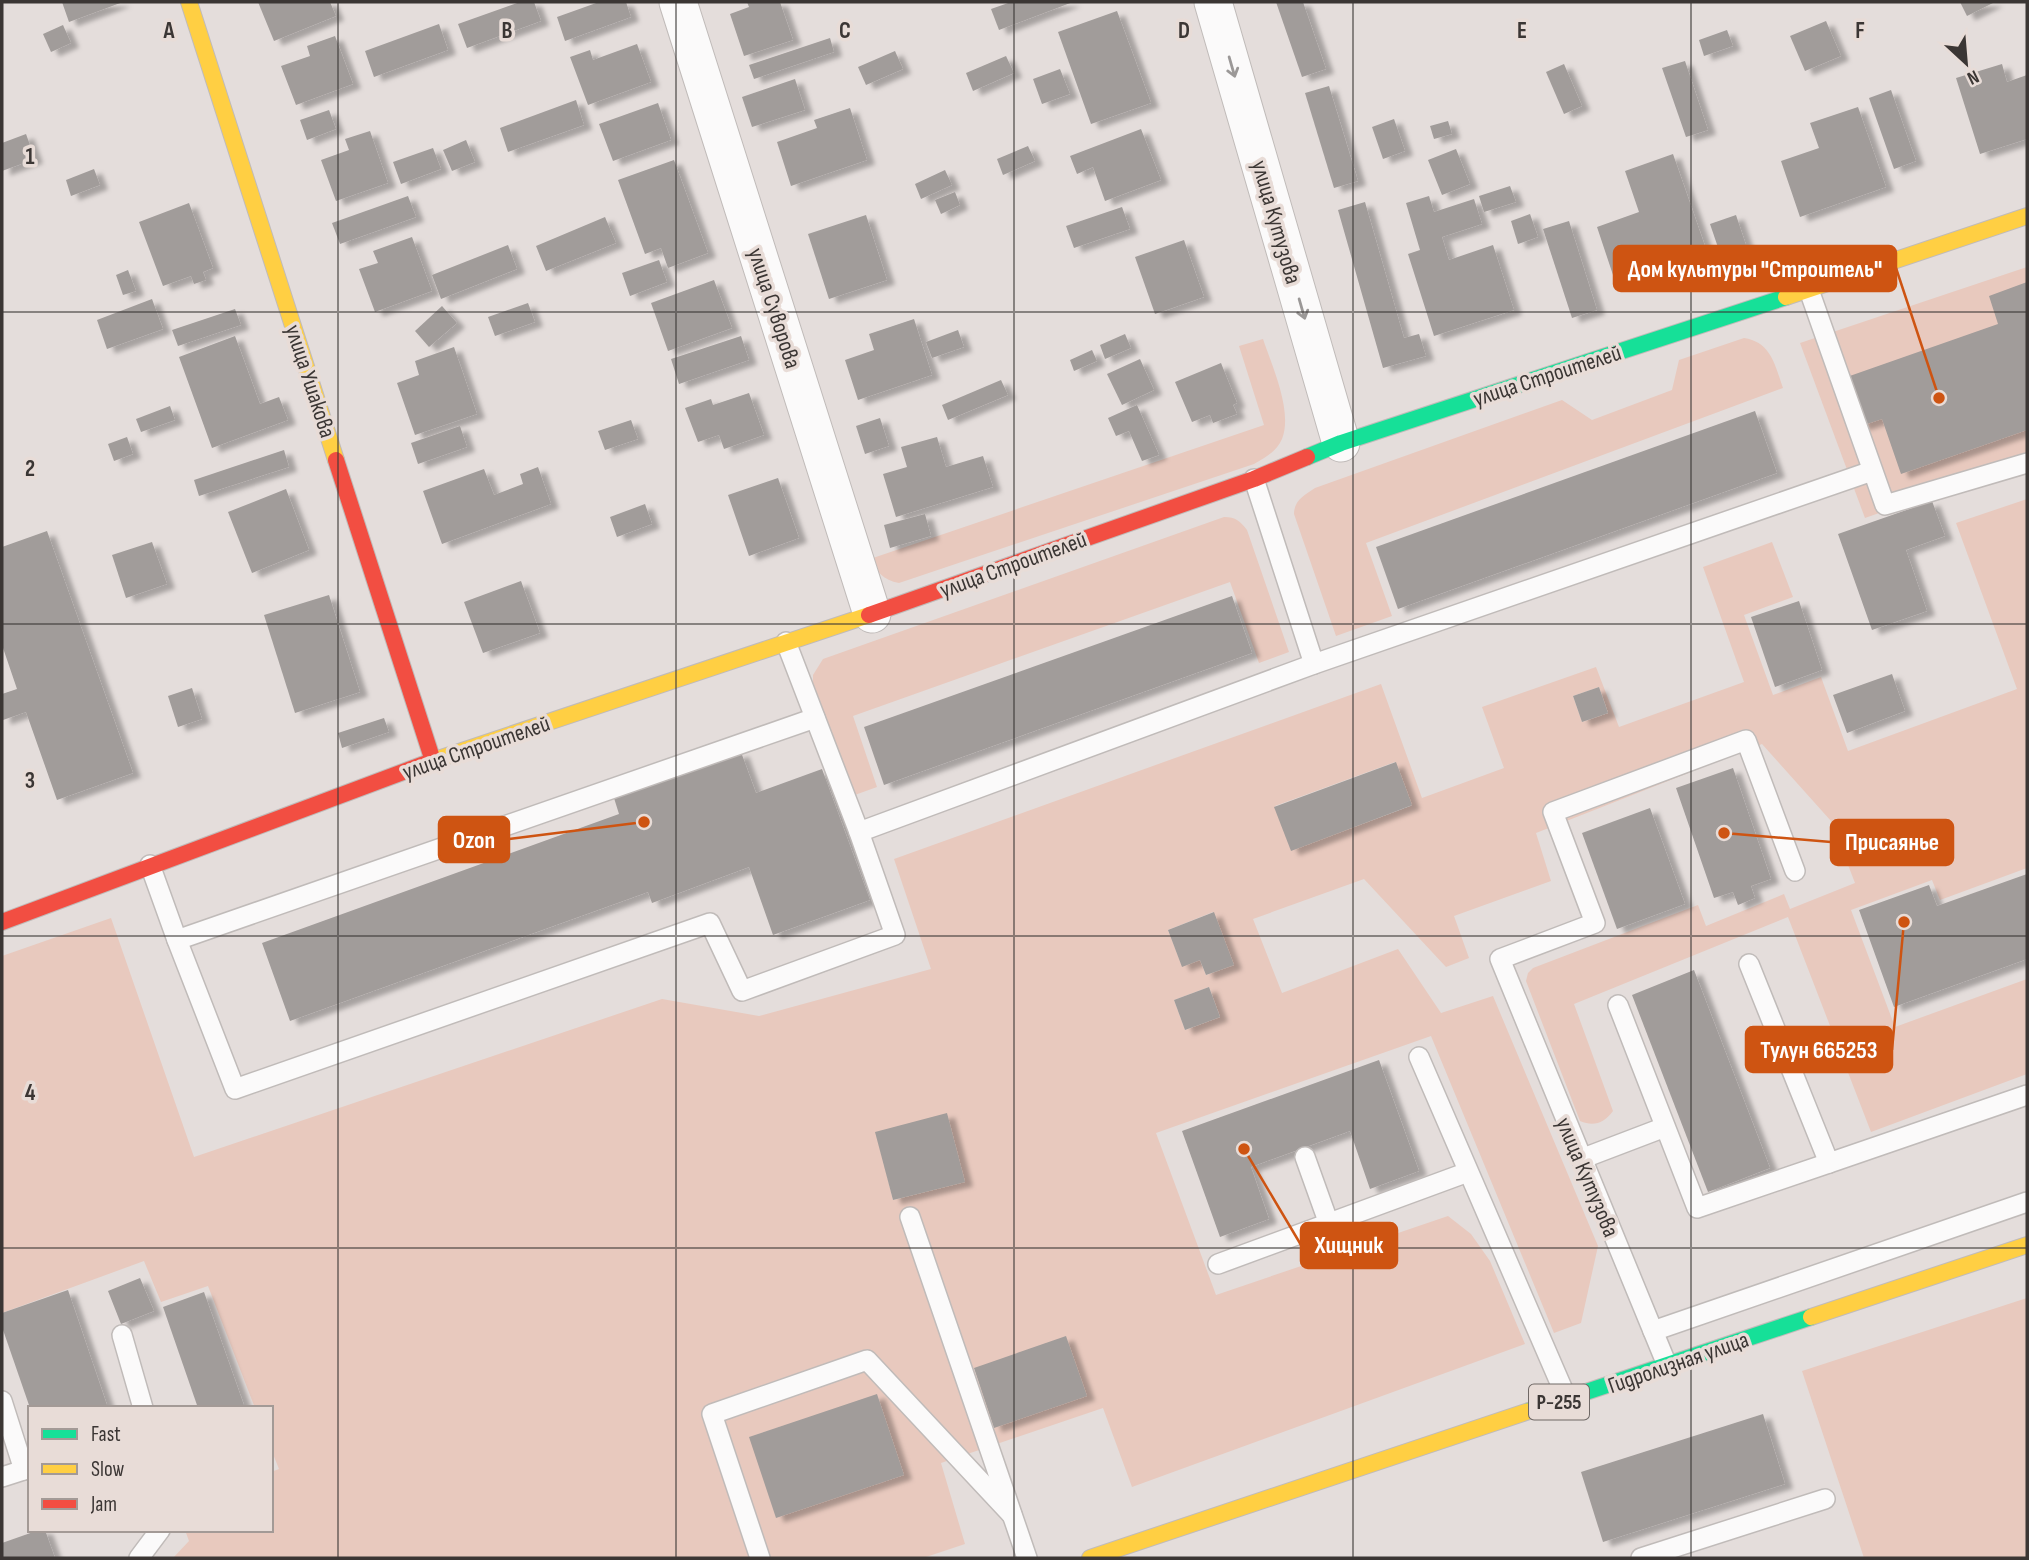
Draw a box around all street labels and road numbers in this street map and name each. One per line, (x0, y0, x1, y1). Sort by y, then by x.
street label: улица Кутузова (1245, 157, 1307, 287)
street label: улица Суворова (741, 244, 807, 372)
street label: улица Ушакова (279, 321, 341, 441)
street label: улица Строителей (1470, 339, 1625, 413)
street label: улица Строителей (936, 525, 1091, 604)
street label: улица Строителей (399, 710, 554, 786)
street label: улица Кутузова (1549, 1113, 1625, 1241)
street label: Гидролизная улица (1604, 1326, 1752, 1400)
road number: Р-255 (1529, 1384, 1589, 1420)

